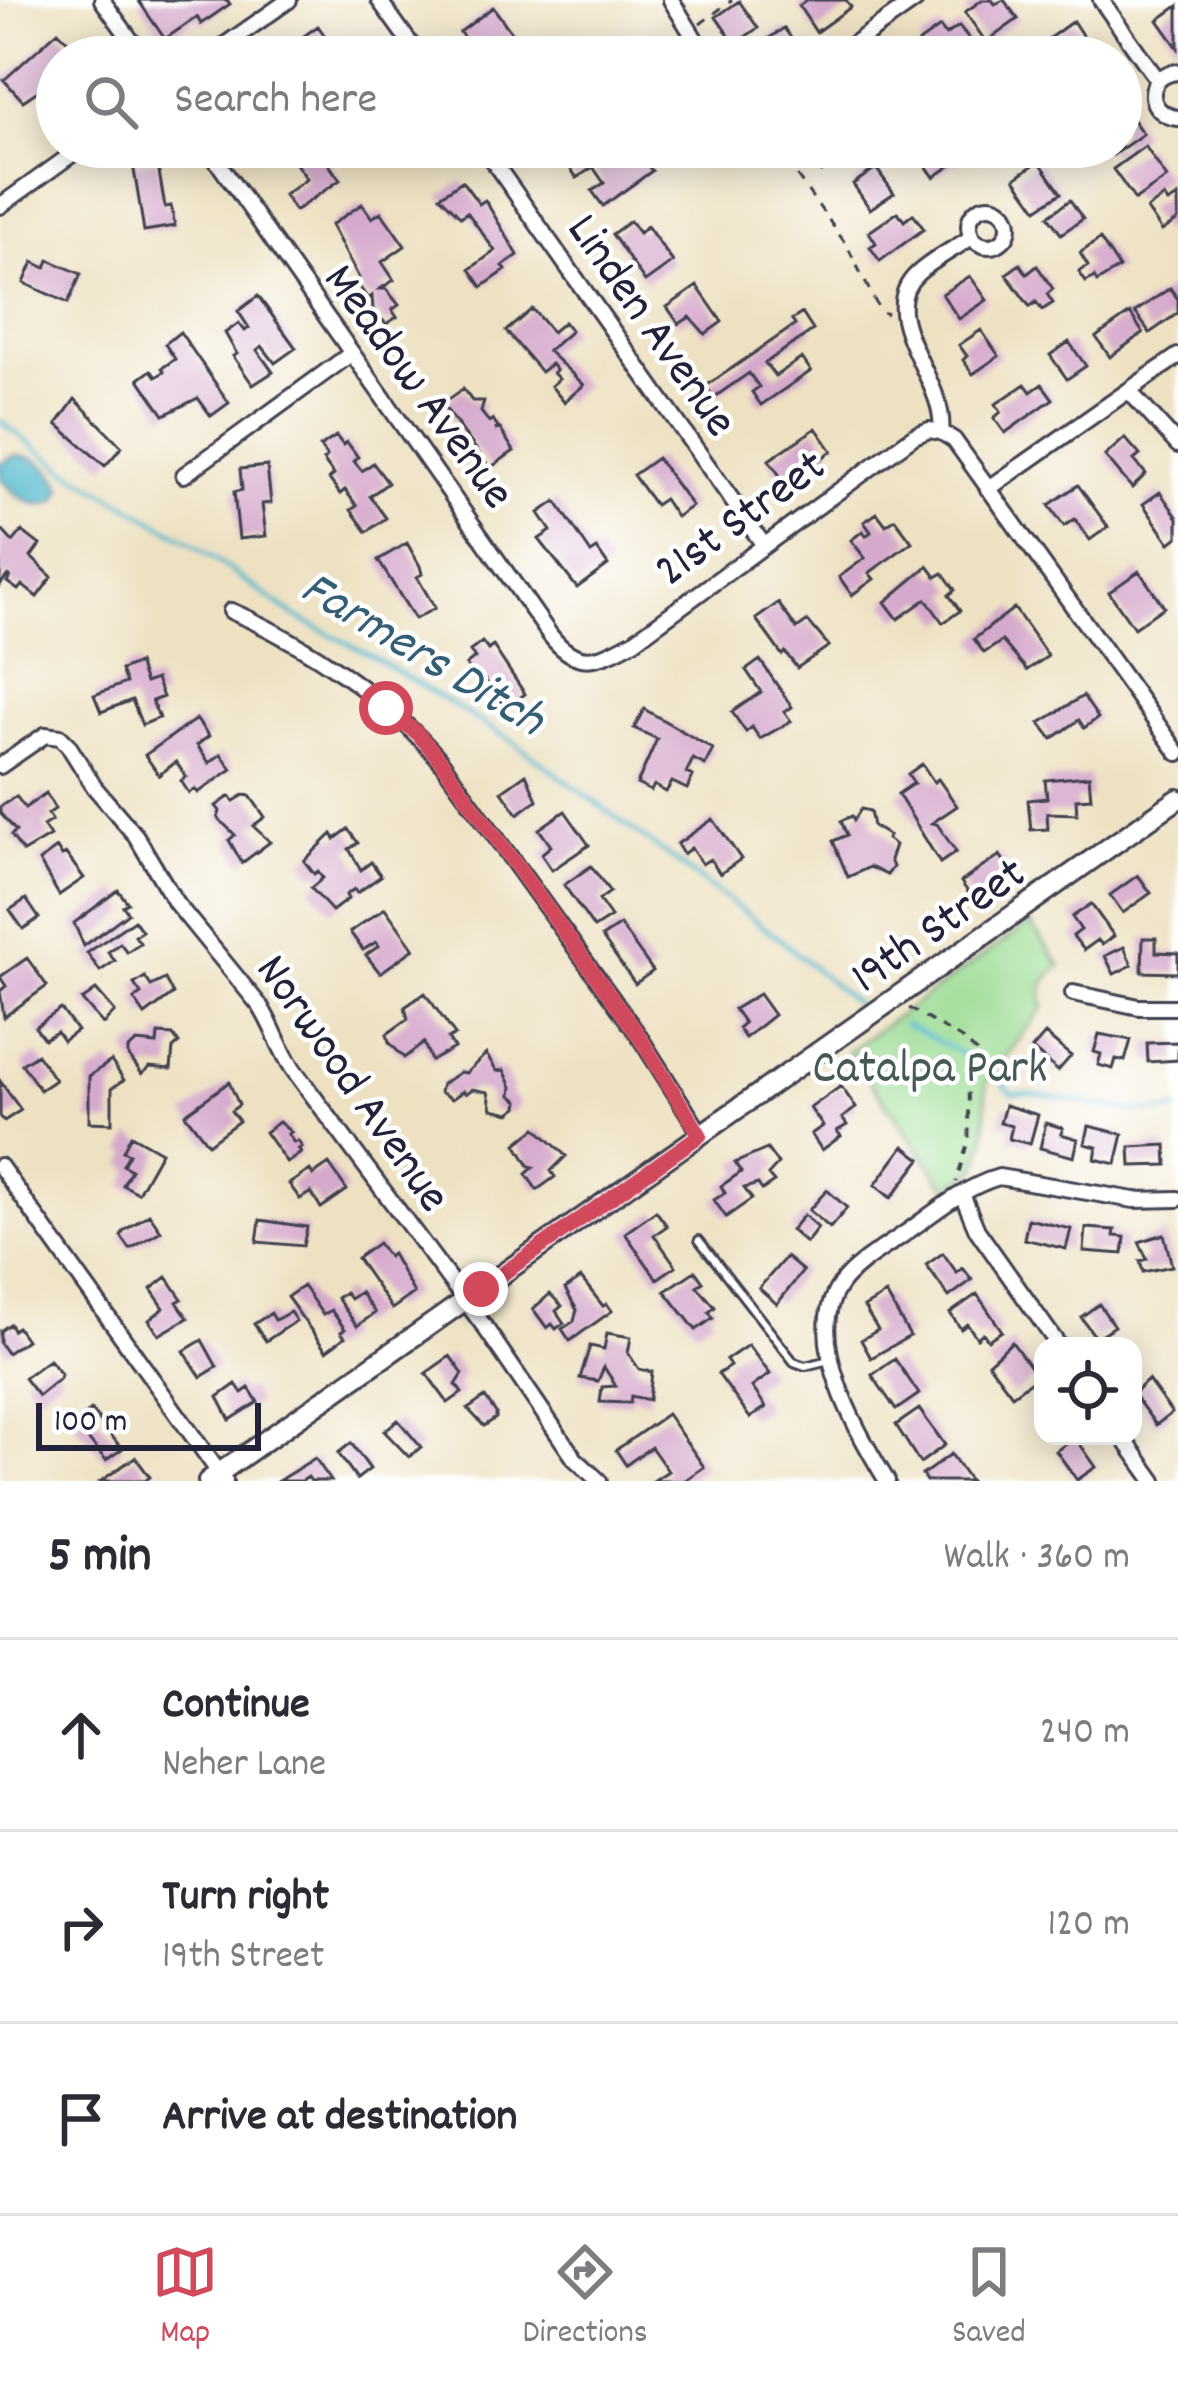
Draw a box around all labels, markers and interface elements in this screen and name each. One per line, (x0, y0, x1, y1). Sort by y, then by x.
search box (36, 36, 1142, 168)
icon: search (78, 69, 144, 135)
text: Search here (174, 70, 377, 134)
street label: Linden Avenue (546, 202, 751, 453)
street label: Meadow Avenue (303, 251, 529, 526)
street label: 21st Street (642, 435, 842, 607)
water label: Farmers Ditch (285, 556, 558, 759)
route start (359, 681, 413, 735)
street label: 19th Street (839, 843, 1042, 1014)
street label: Norwood Avenue (235, 942, 465, 1229)
park label: Catalpa Park (812, 1037, 1048, 1106)
route end (454, 1262, 508, 1316)
map controls (1034, 1337, 1142, 1445)
button: locate (1034, 1337, 1142, 1445)
scale bar (36, 1397, 261, 1450)
text: 100 m (54, 1400, 127, 1447)
text: 5 min (48, 1523, 151, 1595)
text: Walk · 360 m (944, 1532, 1130, 1587)
text: Continue (162, 1675, 310, 1739)
icon: ahead (48, 1702, 114, 1768)
text: 240 m (1040, 1707, 1130, 1762)
text: Neher Lane (162, 1739, 326, 1794)
text: Turn right (162, 1867, 329, 1931)
icon: right (48, 1894, 114, 1960)
text: 120 m (1047, 1899, 1130, 1954)
text: 19th Street (162, 1931, 324, 1986)
icon: arrive (48, 2086, 114, 2152)
text: Arrive at destination (162, 2087, 517, 2151)
tab: Map (152, 2239, 218, 2358)
tab: Directions (523, 2239, 648, 2358)
tab: Saved (952, 2239, 1026, 2358)

